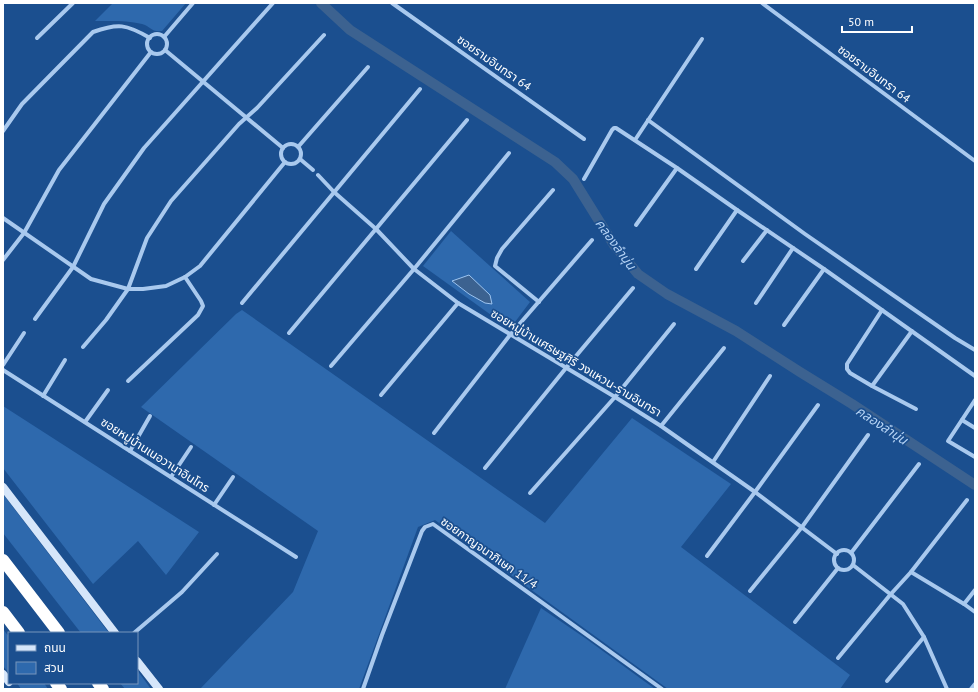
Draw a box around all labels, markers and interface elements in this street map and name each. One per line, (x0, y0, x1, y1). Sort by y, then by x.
scale bar (842, 8, 912, 34)
text: 50 m (848, 14, 874, 29)
street label: ซอยรามอินทรา 64 (454, 31, 535, 94)
street label: ซอยรามอินทรา 64 (835, 41, 914, 106)
water label: คลองลำนุ่น (592, 216, 640, 274)
street label: ซอยหมู่บ้านเศรษฐศิริ วงแหวน-รามอินทรา (488, 306, 664, 420)
water label: คลองลำนุ่น (853, 402, 912, 449)
street label: ซอยหมู่บ้านเนอวานาอินโทร (98, 414, 212, 495)
street label: ซอยกาญจนาภิเษก 11/4 (438, 513, 541, 592)
legend (8, 632, 138, 684)
text: ถนน (44, 640, 66, 655)
text: สวน (44, 660, 64, 675)

